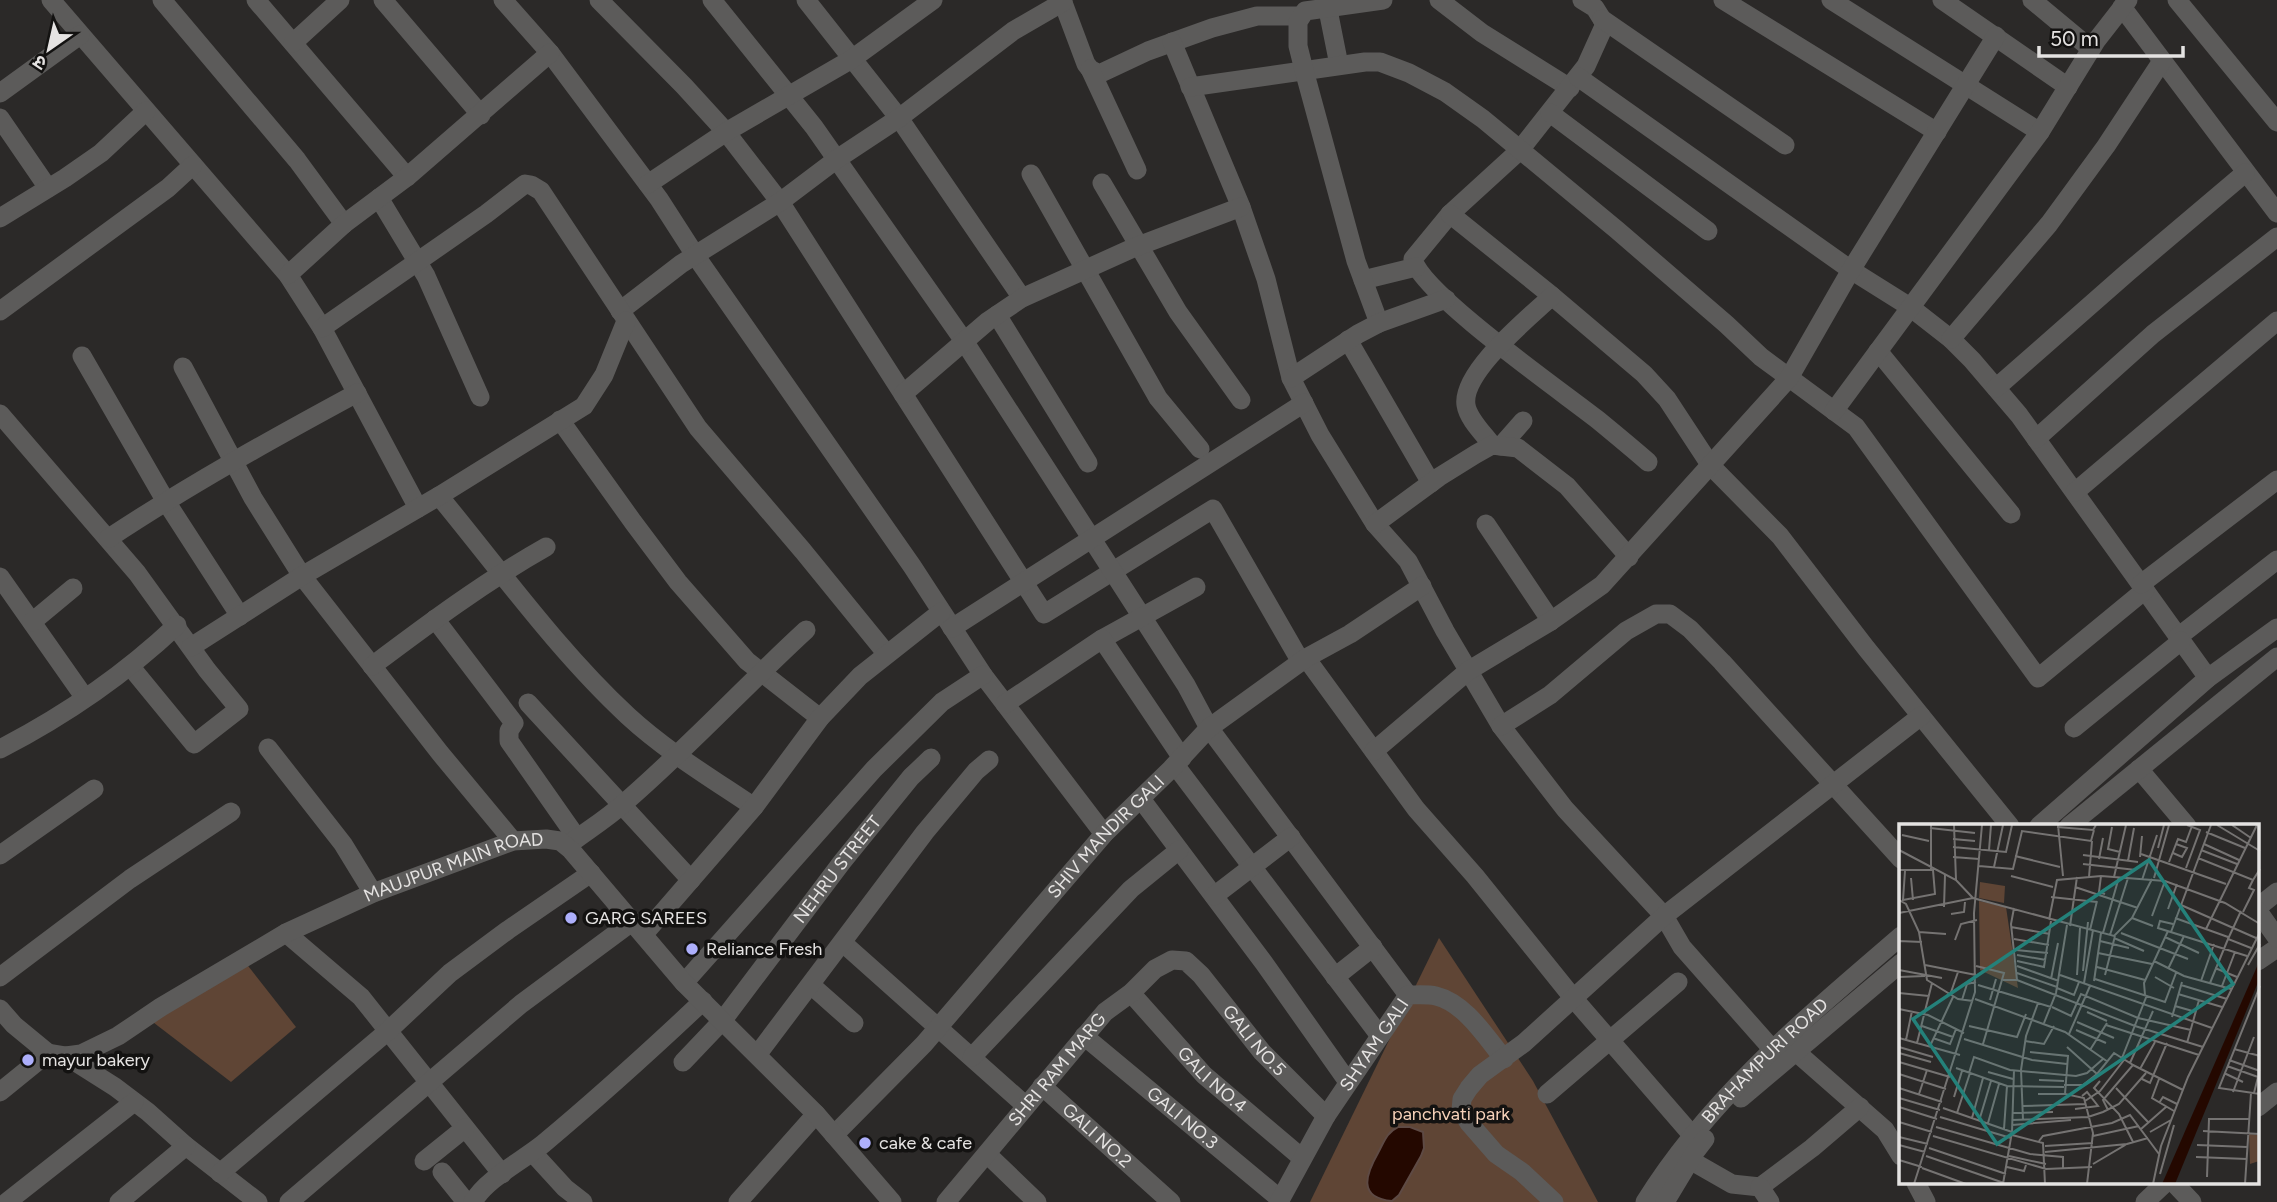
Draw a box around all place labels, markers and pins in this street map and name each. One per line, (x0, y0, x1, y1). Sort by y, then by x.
place label: GARG SAREES (585, 907, 707, 929)
marker: GARG SAREES (563, 910, 579, 926)
place label: Reliance Fresh (706, 938, 822, 960)
marker: Reliance Fresh (684, 941, 700, 957)
place label: mayur bakery (42, 1049, 151, 1071)
marker: mayur bakery (20, 1052, 36, 1068)
place label: cake & cafe (879, 1132, 972, 1154)
marker: cake & cafe (857, 1135, 873, 1151)

